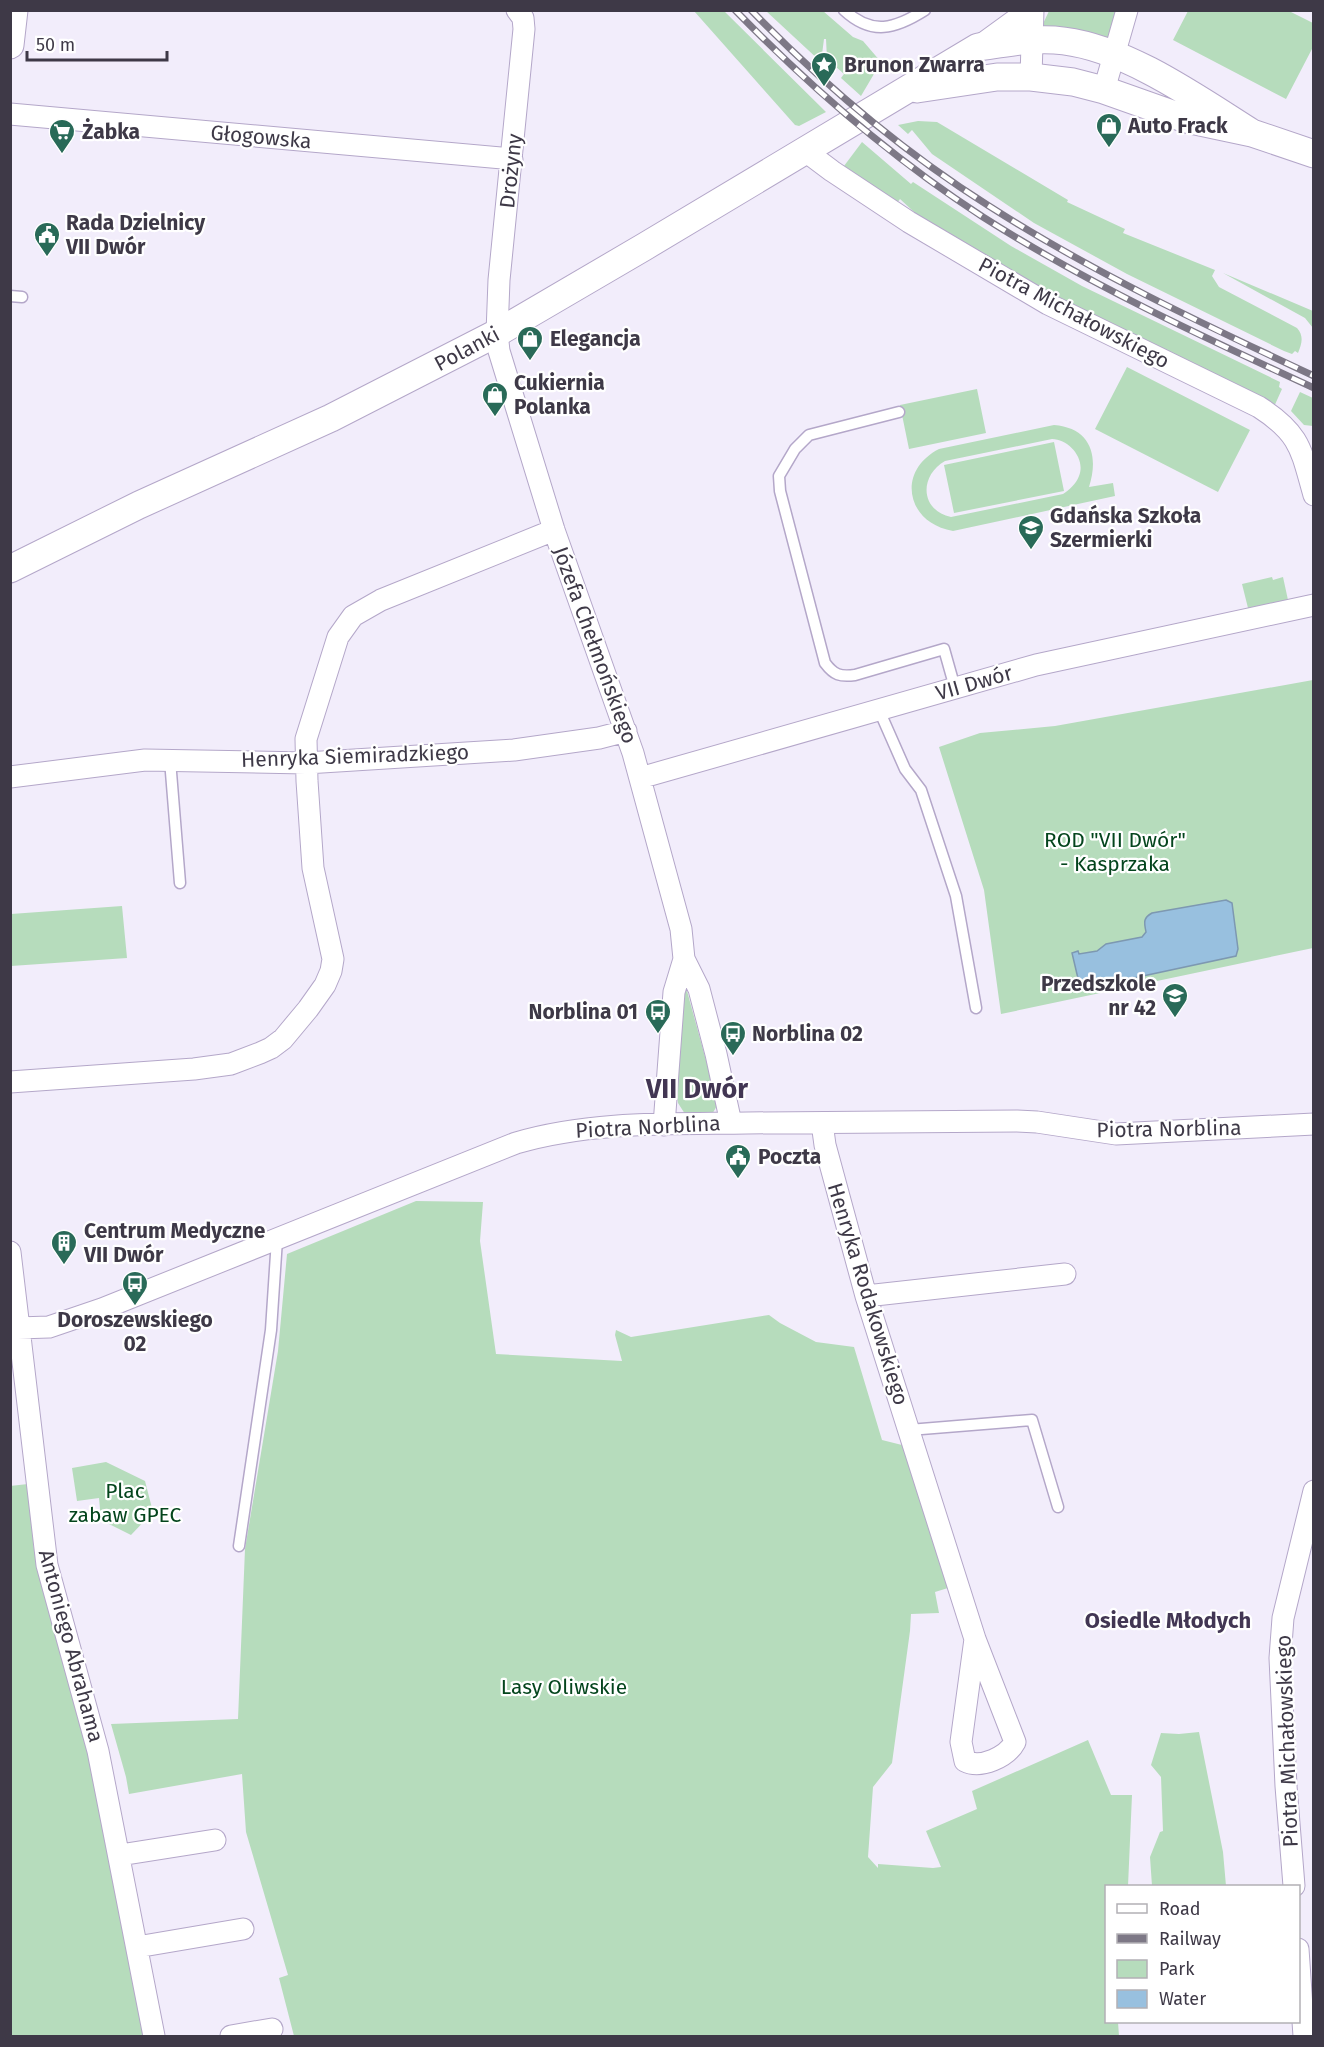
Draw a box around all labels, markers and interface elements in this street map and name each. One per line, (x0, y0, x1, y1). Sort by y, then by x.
scale bar (27, 24, 166, 62)
text: 50 m (36, 34, 75, 56)
place icon: Brunon Zwarra (809, 50, 839, 88)
place label: Brunon Zwarra (844, 52, 985, 78)
shop icon: Auto Frack (1094, 111, 1124, 149)
place label: Auto Frack (1127, 113, 1228, 139)
supermarket icon: Żabka (47, 117, 77, 155)
place label: Żabka (82, 118, 140, 145)
street label: Głogowska (209, 120, 313, 154)
street label: Drożyny (494, 132, 528, 210)
place label: Rada Dzielnicy VII Dwór (65, 210, 205, 260)
public building icon: Rada Dzielnicy VII Dwór (32, 220, 62, 258)
street label: Piotra Michałowskiego (974, 252, 1174, 374)
street label: Polanki (430, 321, 504, 377)
shop icon: Elegancja (515, 324, 545, 362)
place label: Elegancja (550, 326, 641, 352)
place label: Cukiernia Polanka (514, 370, 605, 420)
shop icon: Cukiernia Polanka (480, 380, 510, 418)
place label: Gdańska Szkoła Szermierki (1050, 503, 1201, 553)
school or university icon: Gdańska Szkoła Szermierki (1016, 513, 1046, 551)
street label: Józefa Chełmońskiego (547, 543, 643, 747)
street label: VII Dwór (933, 660, 1015, 706)
street label: Henryka Siemiradzkiego (241, 739, 469, 773)
park label: ROD "VII Dwór" - Kasprzaka (1044, 827, 1186, 877)
place label: Przedszkole nr 42 (1041, 971, 1156, 1021)
school or university icon: Przedszkole nr 42 (1160, 981, 1190, 1019)
bus stop icon: Norblina 01 (643, 997, 673, 1035)
place label: Norblina 01 (529, 999, 638, 1025)
bus stop icon: Norblina 02 (718, 1019, 748, 1057)
place label: Norblina 02 (752, 1021, 863, 1047)
district label: VII Dwór (645, 1073, 748, 1105)
street label: Piotra Norblina (575, 1110, 721, 1144)
street label: Piotra Norblina (1096, 1115, 1242, 1143)
public building icon: Poczta (723, 1142, 753, 1180)
place label: Poczta (758, 1144, 821, 1170)
street label: Henryka Rodakowskiego (822, 1180, 914, 1408)
place label: Centrum Medyczne VII Dwór (83, 1218, 266, 1268)
building icon: Centrum Medyczne VII Dwór (49, 1228, 79, 1266)
bus stop icon: Doroszewskiego 02 (120, 1269, 150, 1307)
place label: Doroszewskiego 02 (57, 1307, 213, 1357)
park label: Plac zabaw GPEC (69, 1478, 182, 1528)
street label: Antoniego Abrahama (33, 1547, 109, 1745)
district label: Osiedle Młodych (1085, 1607, 1251, 1634)
street label: Piotra Michałowskiego (1270, 1634, 1304, 1848)
park label: Lasy Oliwskie (501, 1674, 627, 1700)
legend (1105, 1885, 1300, 2023)
text: Road (1159, 1898, 1201, 1920)
text: Railway (1159, 1928, 1221, 1950)
text: Park (1159, 1958, 1195, 1980)
text: Water (1159, 1988, 1206, 2010)

